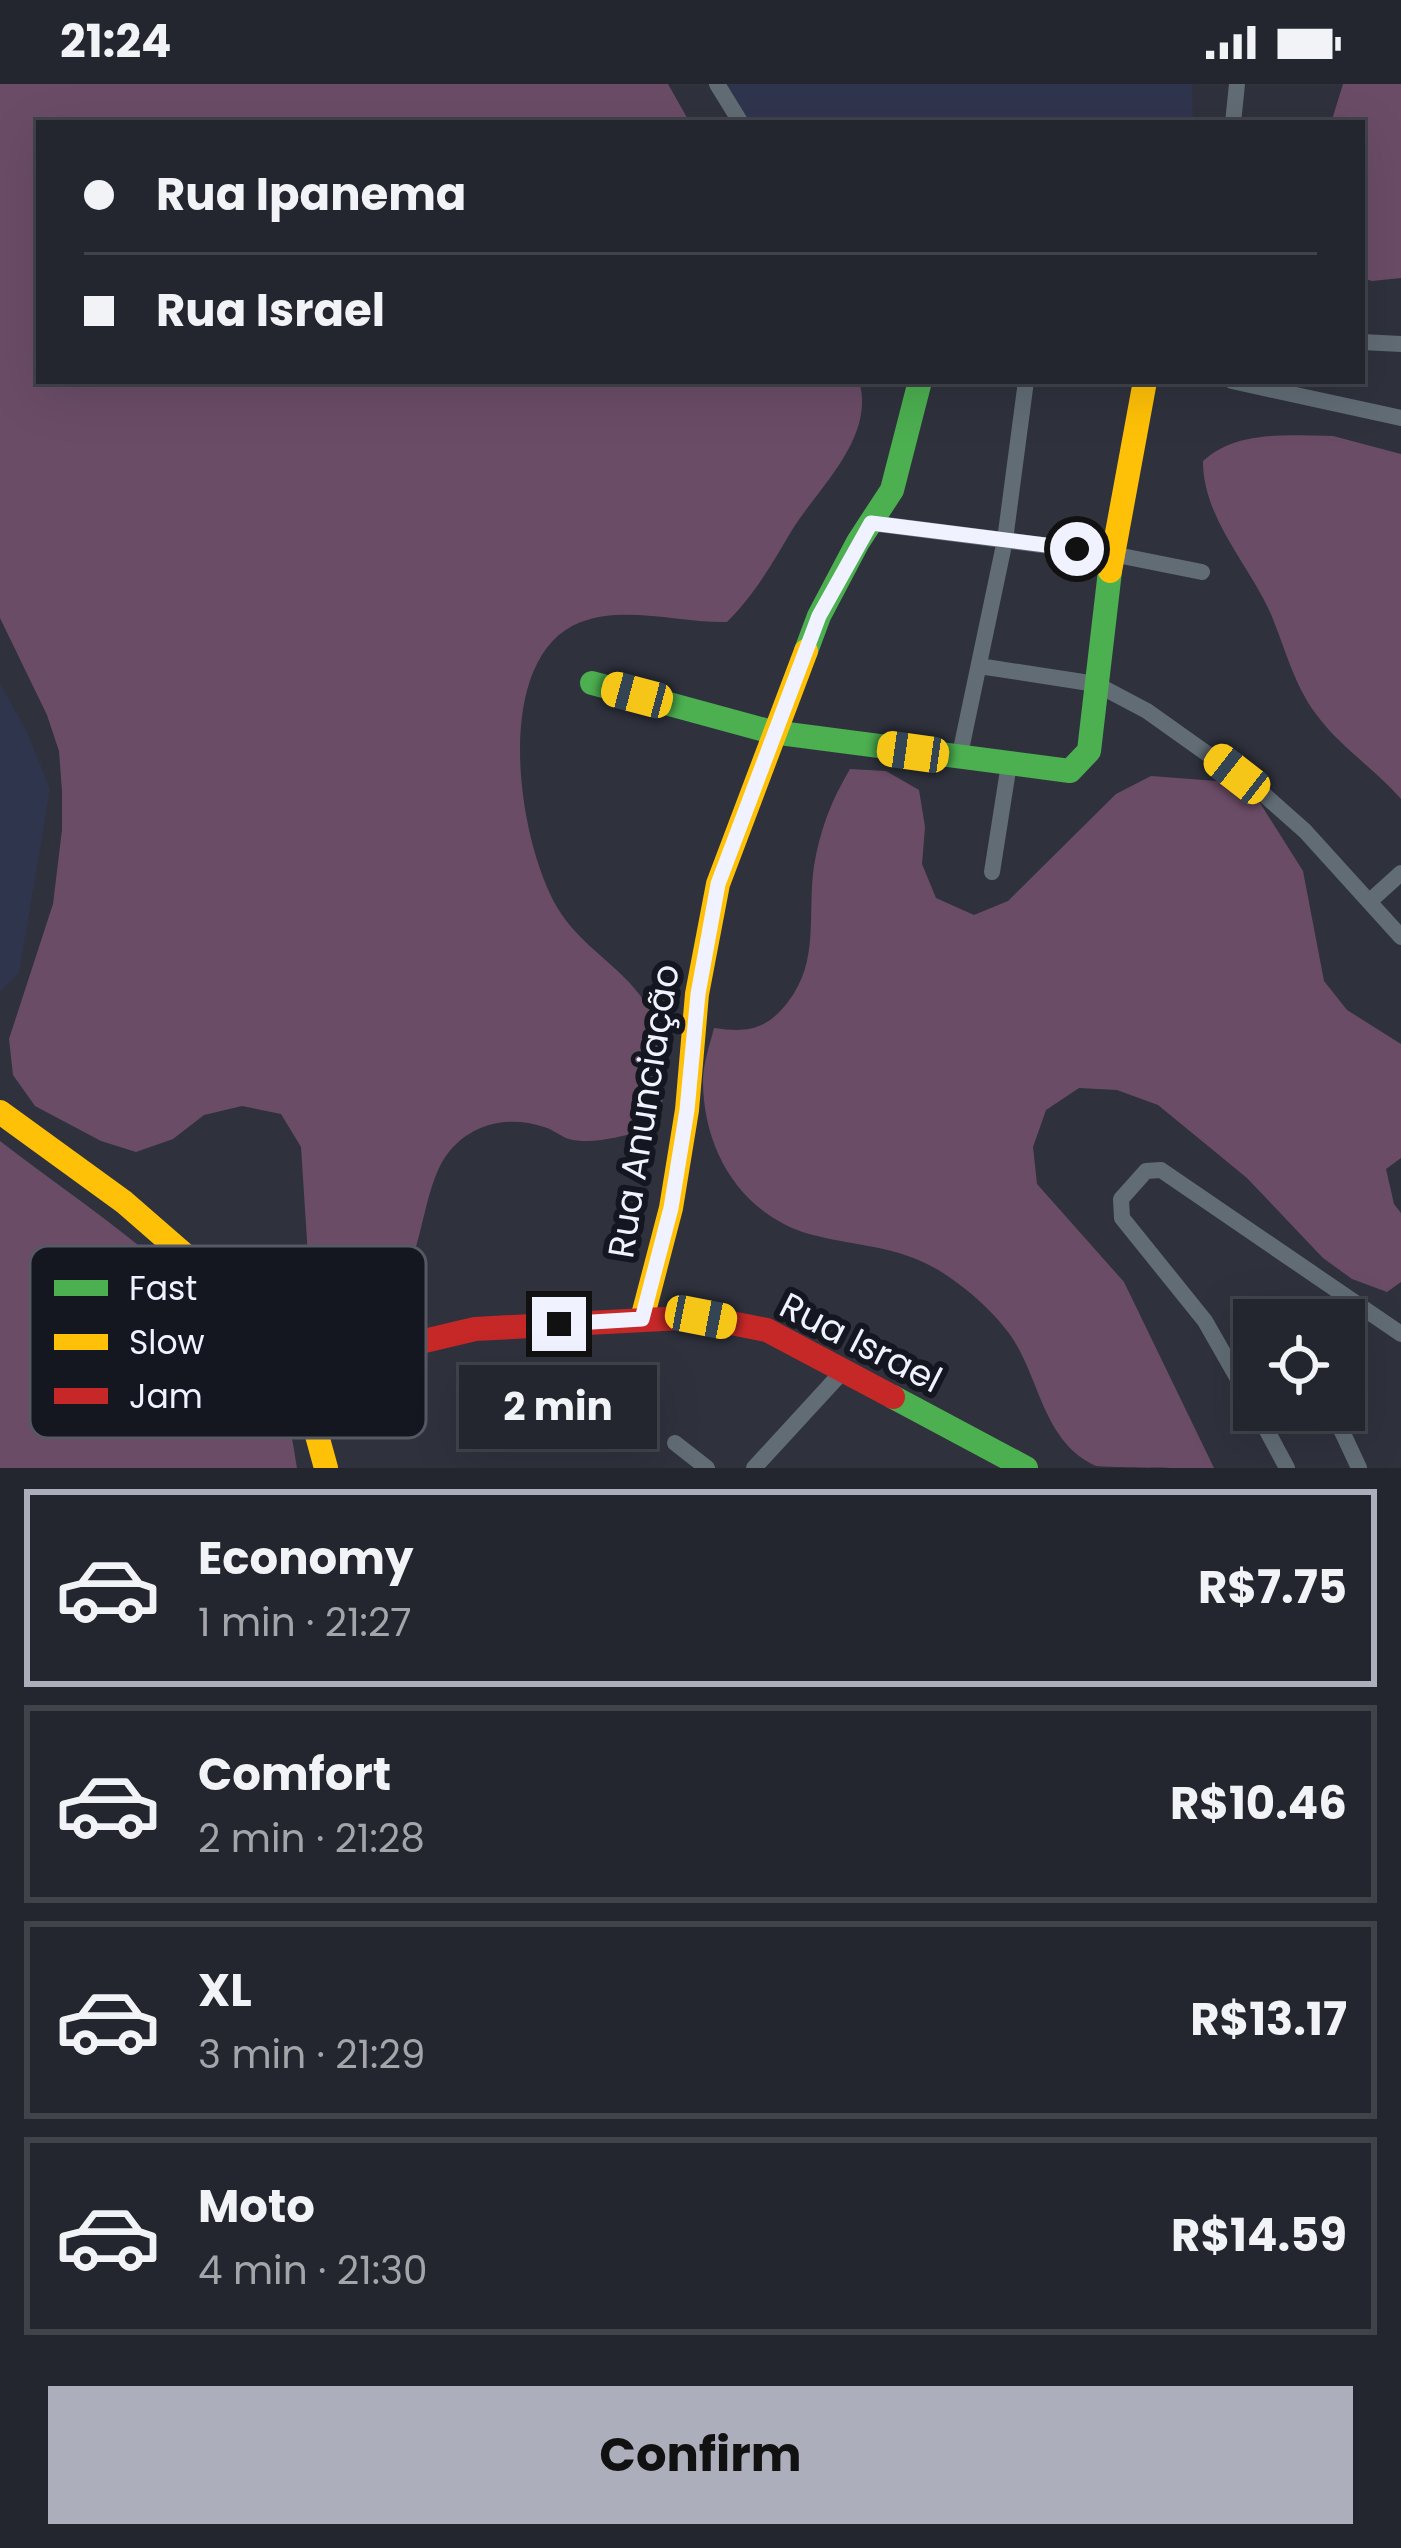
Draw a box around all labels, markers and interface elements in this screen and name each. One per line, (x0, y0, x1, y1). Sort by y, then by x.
text: 21:24 (60, 10, 172, 73)
text: Rua Ipanema (156, 163, 466, 226)
text: Rua Israel (156, 279, 385, 342)
route start (1050, 522, 1104, 576)
car (598, 668, 676, 722)
car (875, 729, 951, 775)
car (1198, 738, 1276, 810)
street label: Rua Anunciação (595, 961, 692, 1262)
legend (30, 1246, 426, 1438)
text: Fast (129, 1265, 197, 1312)
street label: Rua Israel (771, 1280, 951, 1405)
car (662, 1292, 740, 1342)
route end (532, 1297, 586, 1351)
map controls (1233, 1299, 1365, 1431)
button: locate (1233, 1299, 1365, 1431)
text: Slow (129, 1319, 205, 1366)
callout: 2 min (460, 1366, 658, 1450)
text: Jam (129, 1373, 203, 1420)
text: 2 min (503, 1379, 613, 1434)
text: Economy (198, 1527, 413, 1590)
icon: car (54, 1534, 162, 1642)
text: R$7.75 (1198, 1556, 1347, 1619)
text: 1 min · 21:27 (198, 1595, 412, 1650)
text: Comfort (198, 1743, 391, 1806)
icon: car (54, 1750, 162, 1858)
text: R$10.46 (1170, 1772, 1347, 1835)
text: 2 min · 21:28 (198, 1811, 425, 1866)
text: XL (198, 1959, 252, 2022)
icon: car (54, 1966, 162, 2074)
text: R$13.17 (1190, 1988, 1347, 2051)
text: 3 min · 21:29 (198, 2027, 425, 2082)
text: Moto (198, 2175, 315, 2238)
icon: car (54, 2182, 162, 2290)
text: R$14.59 (1171, 2204, 1347, 2267)
text: 4 min · 21:30 (198, 2243, 427, 2298)
button: Confirm (48, 2386, 1353, 2524)

